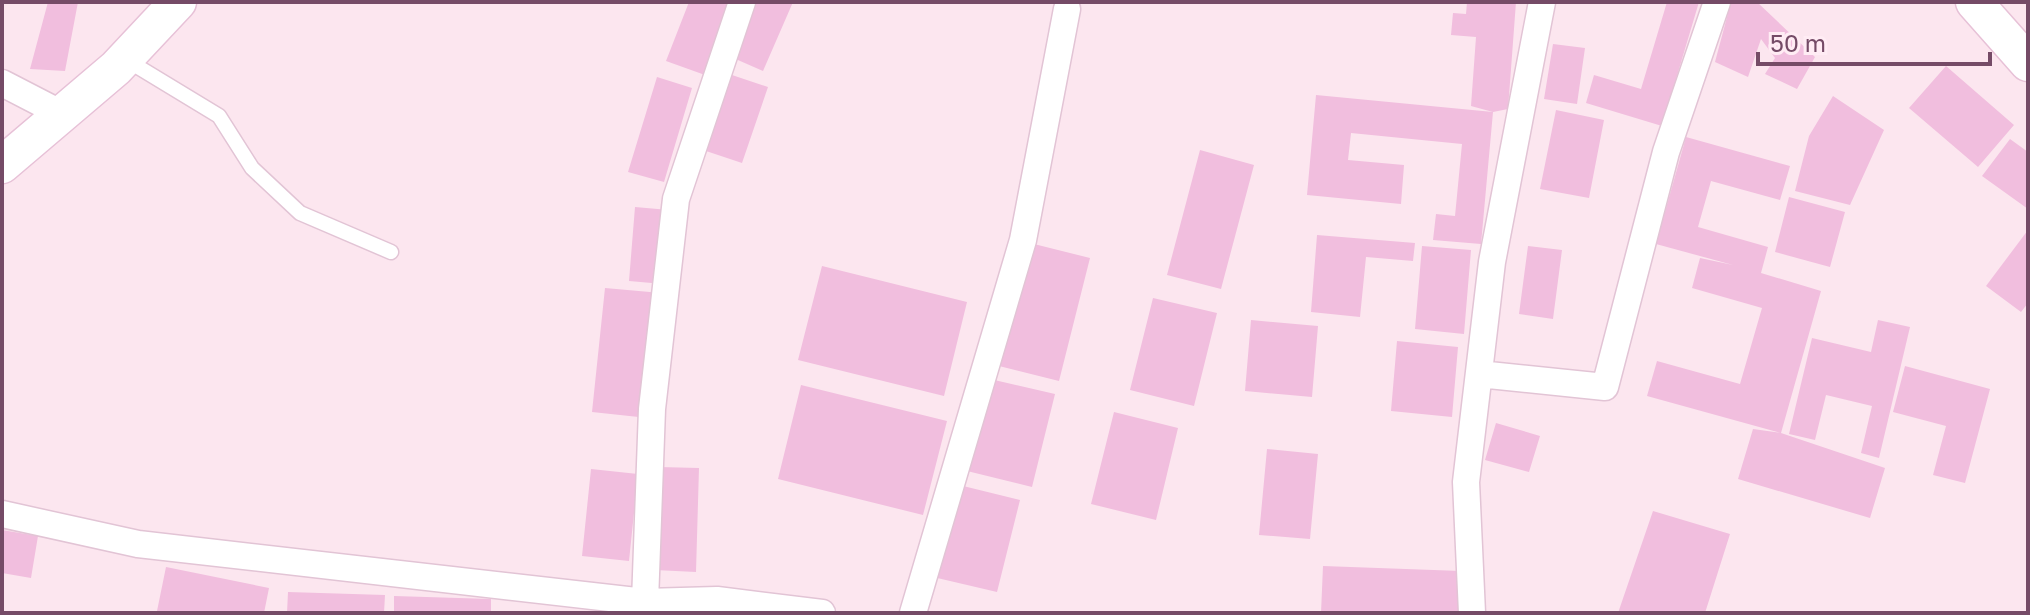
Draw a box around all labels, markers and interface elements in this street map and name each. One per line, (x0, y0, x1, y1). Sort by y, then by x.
scale bar (1758, 16, 1990, 66)
text: 50 m (1770, 28, 1826, 57)

